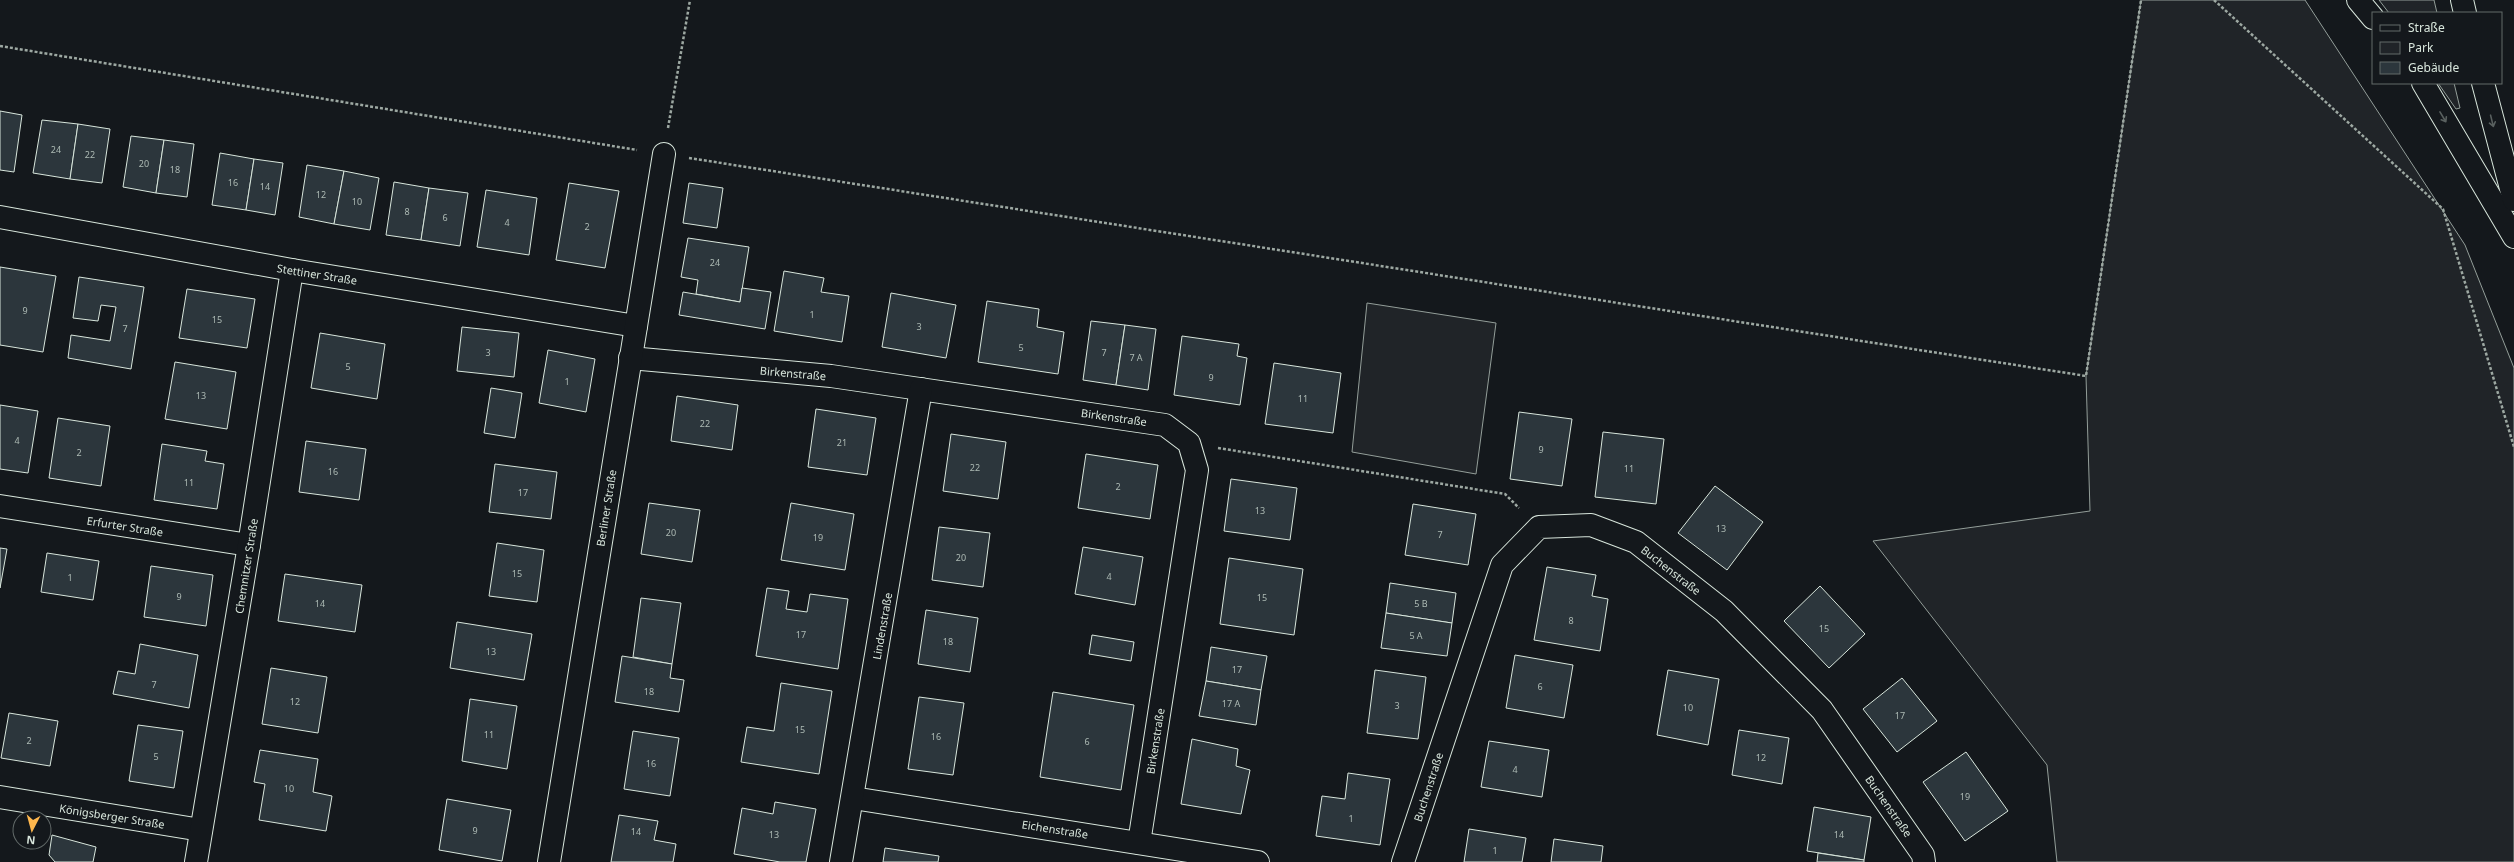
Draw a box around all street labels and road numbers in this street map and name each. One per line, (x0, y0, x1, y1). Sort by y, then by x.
street label: Stettiner Straße (276, 260, 358, 288)
street label: Birkenstraße (759, 363, 827, 383)
street label: Birkenstraße (1080, 405, 1148, 429)
street label: Berliner Straße (593, 468, 619, 548)
street label: Erfurter Straße (86, 513, 164, 539)
street label: Chemnitzer Straße (231, 517, 261, 615)
street label: Buchenstraße (1638, 542, 1704, 598)
street label: Lindenstraße (869, 591, 895, 661)
street label: Birkenstraße (1142, 707, 1168, 775)
street label: Buchenstraße (1410, 750, 1446, 824)
street label: Buchenstraße (1862, 772, 1916, 840)
street label: Königsberger Straße (58, 800, 166, 832)
street label: Eichenstraße (1021, 816, 1089, 842)

